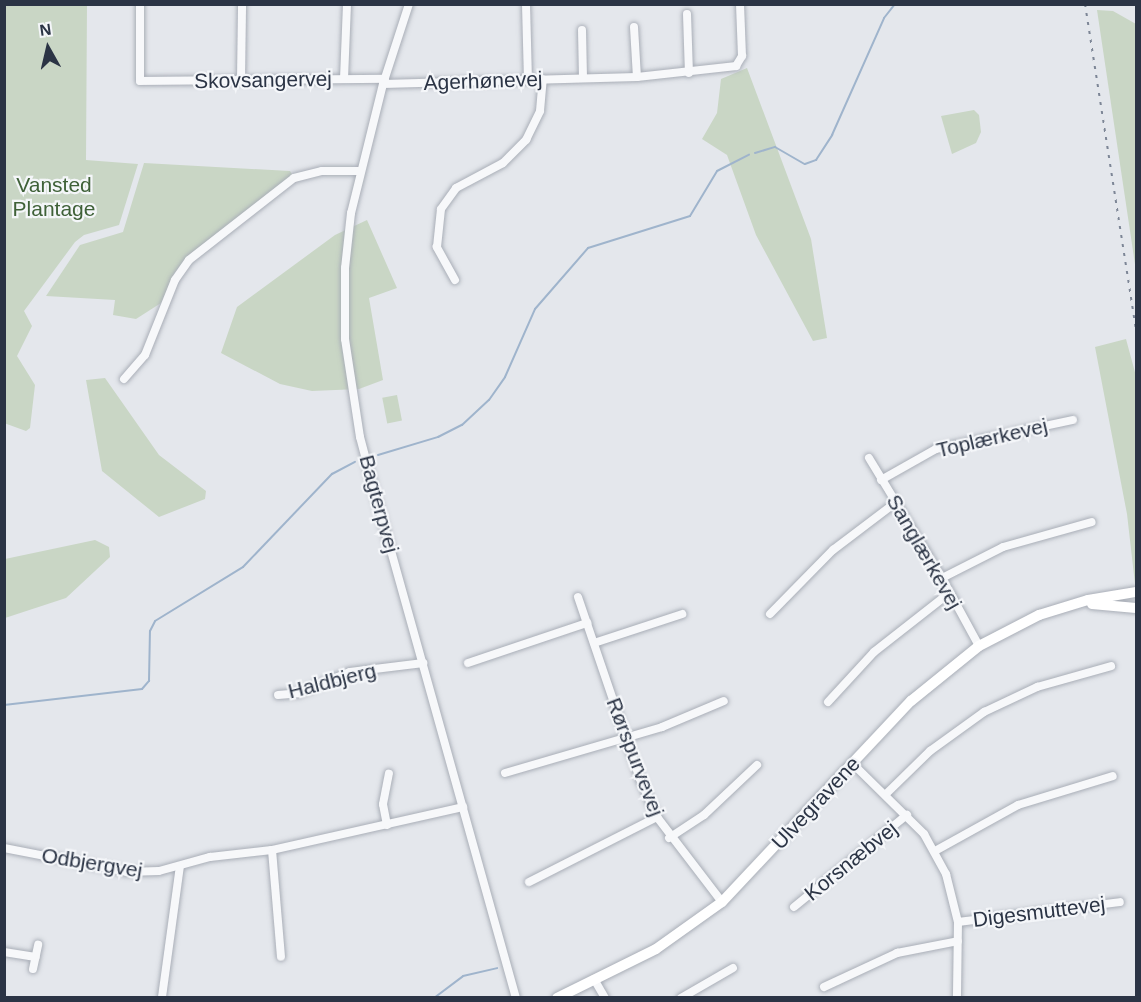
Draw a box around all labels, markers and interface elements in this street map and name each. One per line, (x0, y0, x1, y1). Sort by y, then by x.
north arrow (18, 18, 78, 78)
text: N (39, 20, 52, 39)
street label: Skovsangervej (194, 66, 332, 94)
street label: Agerhønevej (423, 66, 543, 96)
park label: Vansted Plantage (13, 172, 95, 222)
street label: Toplærkevej (934, 413, 1050, 463)
street label: Bagterpvej (354, 452, 404, 556)
street label: Sanglærkevej (881, 490, 967, 614)
street label: Haldbjerg (285, 658, 379, 704)
street label: Rørspurvevej (601, 694, 669, 820)
street label: Ulvegravene (767, 751, 865, 855)
street label: Korsnæbvej (800, 816, 902, 906)
street label: Odbjergvej (40, 843, 144, 883)
street label: Digesmuttevej (971, 891, 1107, 933)

